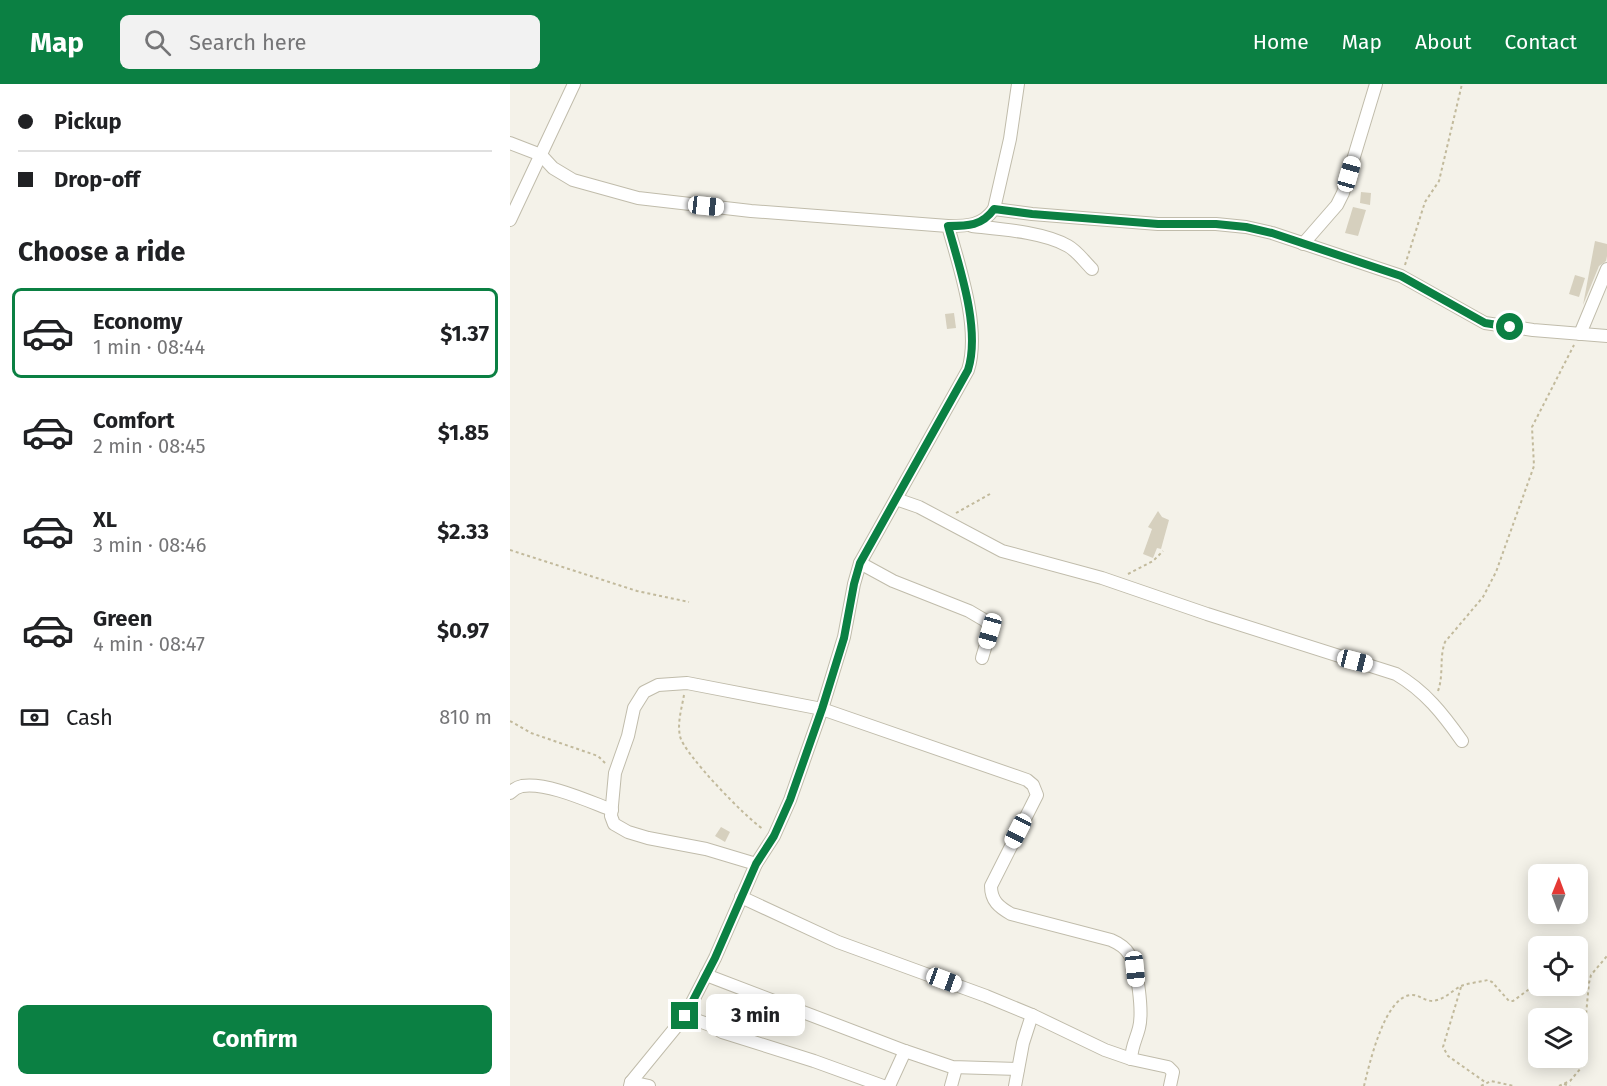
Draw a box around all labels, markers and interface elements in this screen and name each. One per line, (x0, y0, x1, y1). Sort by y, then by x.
search box (120, 15, 540, 69)
text: Map (30, 26, 84, 59)
icon: search (141, 26, 174, 59)
text: Search here (189, 29, 307, 56)
text: Home (1253, 29, 1309, 55)
text: Map (1342, 29, 1382, 55)
text: About (1415, 29, 1472, 55)
text: Contact (1505, 29, 1577, 55)
text: Pickup (54, 108, 122, 135)
car (1335, 154, 1363, 194)
text: Drop-off (54, 166, 140, 193)
car (687, 195, 725, 217)
text: Choose a ride (18, 236, 185, 268)
icon: car (21, 306, 75, 360)
text: Economy (93, 308, 182, 335)
route start (1496, 313, 1523, 340)
text: $1.37 (440, 320, 489, 347)
text: 1 min · 08:44 (93, 335, 205, 359)
icon: car (21, 405, 75, 459)
text: Comfort (93, 407, 174, 434)
text: $1.85 (438, 419, 489, 446)
text: 2 min · 08:45 (93, 434, 205, 458)
icon: car (21, 504, 75, 558)
text: XL (93, 506, 117, 533)
text: $2.33 (437, 518, 489, 545)
text: 3 min · 08:46 (93, 533, 206, 557)
icon: car (21, 603, 75, 657)
text: Green (93, 605, 152, 632)
car (976, 611, 1004, 651)
text: $0.97 (437, 617, 489, 644)
text: 4 min · 08:47 (93, 632, 205, 656)
car (1335, 648, 1375, 674)
icon: cash (18, 701, 51, 734)
text: Cash (66, 704, 113, 731)
text: 810 m (439, 705, 492, 729)
car (1002, 811, 1034, 851)
north arrow (1528, 864, 1588, 924)
map controls (1528, 864, 1588, 1068)
button: locate (1528, 936, 1588, 996)
car (1124, 950, 1146, 988)
car (924, 965, 964, 995)
callout: 3 min (706, 995, 805, 1037)
route end (671, 1002, 698, 1029)
text: 3 min (731, 1003, 780, 1027)
button: Confirm (18, 1005, 492, 1074)
button: layers (1528, 1008, 1588, 1068)

